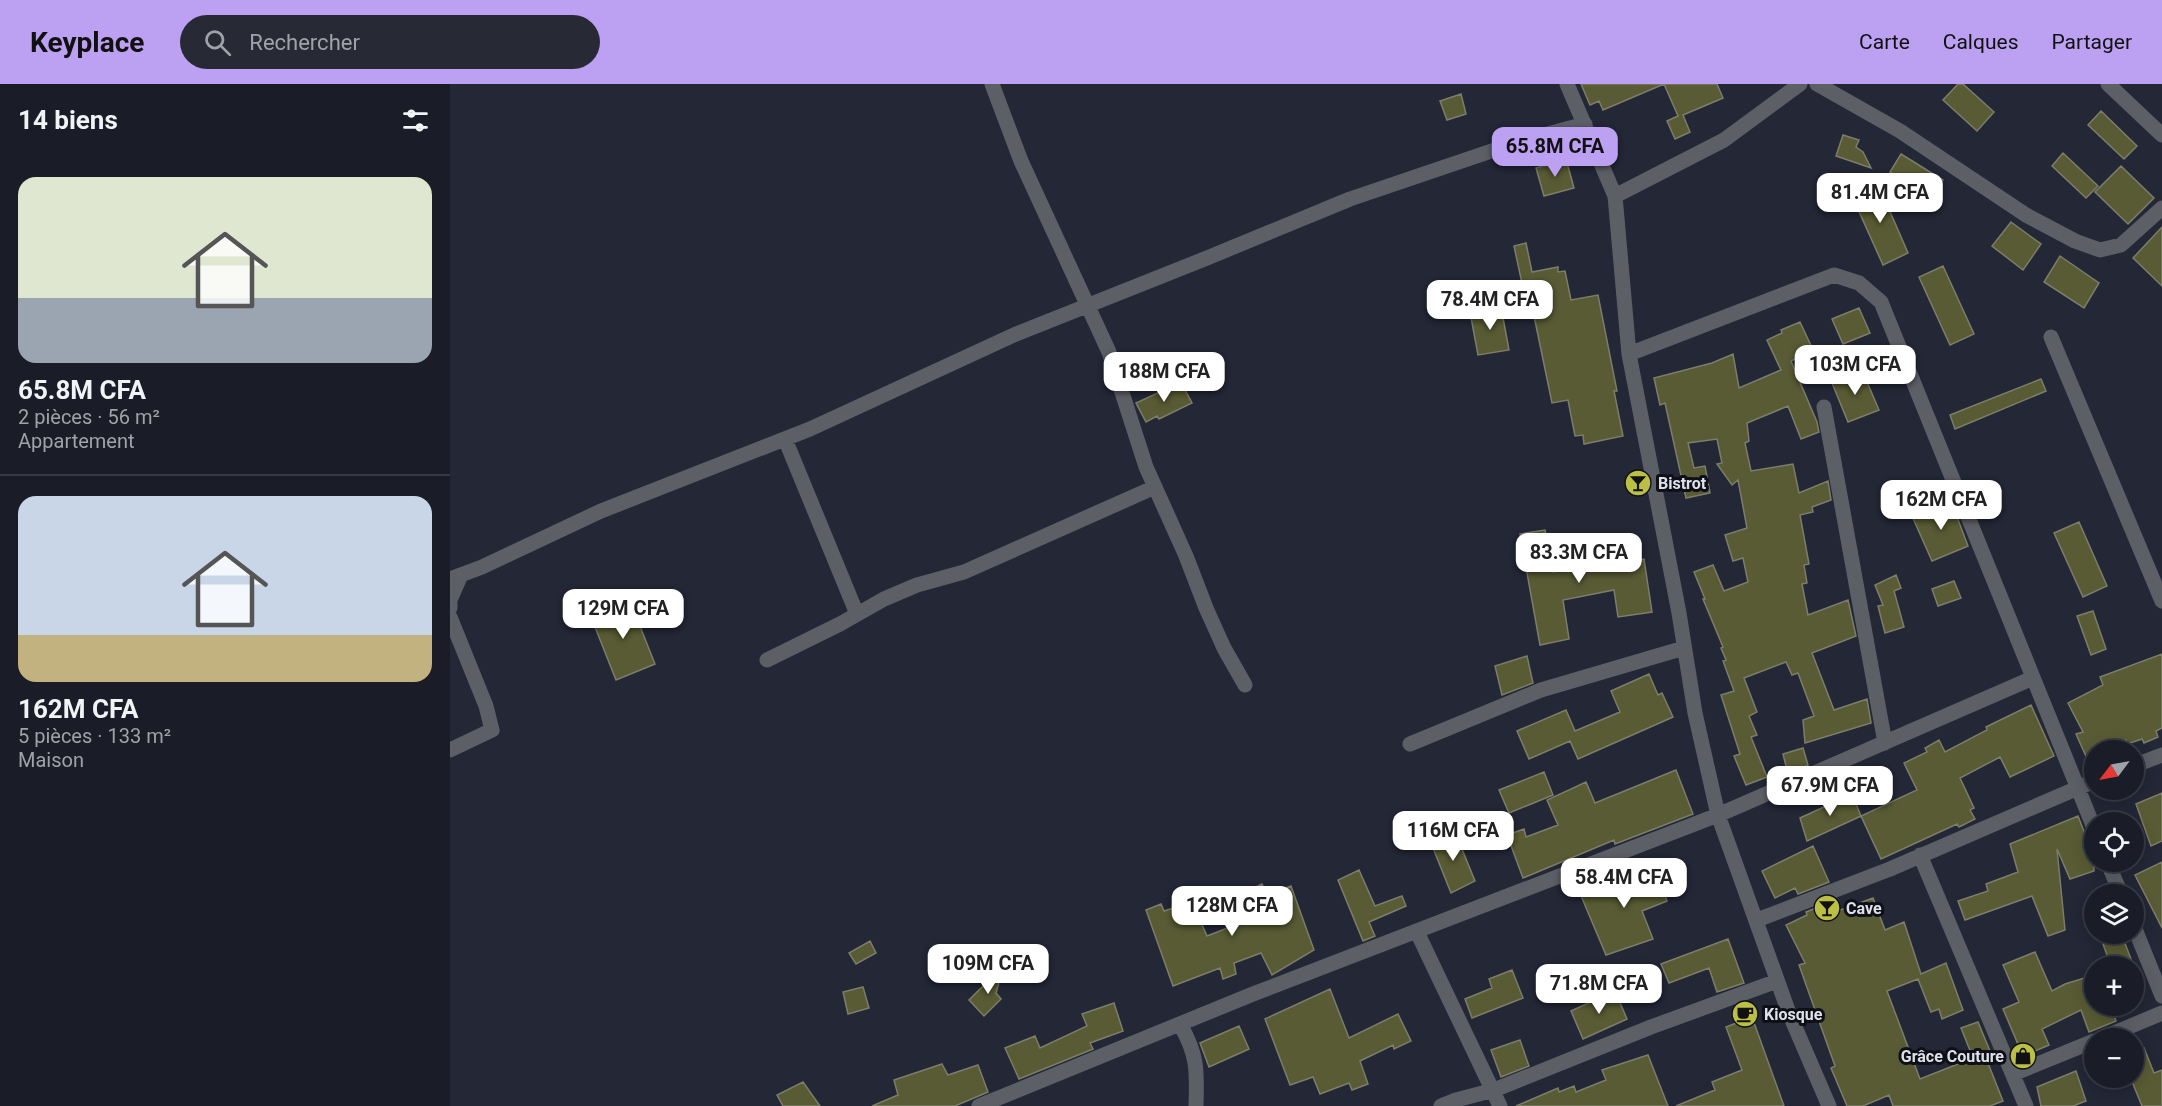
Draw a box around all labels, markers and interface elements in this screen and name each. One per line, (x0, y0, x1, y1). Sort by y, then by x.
search box (180, 15, 600, 69)
text: Keyplace (30, 26, 144, 59)
icon: search (201, 26, 234, 59)
text: Rechercher (249, 30, 360, 55)
text: Carte (1859, 30, 1910, 54)
text: Calques (1943, 30, 2018, 54)
text: Partager (2051, 30, 2132, 54)
icon: filters (399, 104, 432, 137)
text: 14 biens (18, 105, 118, 135)
pin: 65.8M CFA (1486, 127, 1624, 178)
text: 65.8M CFA (1506, 134, 1604, 158)
pin: 81.4M CFA (1811, 173, 1949, 224)
text: 81.4M CFA (1831, 180, 1929, 204)
icon: home (171, 216, 279, 324)
pin: 78.4M CFA (1421, 280, 1559, 331)
text: 78.4M CFA (1441, 287, 1539, 311)
pin: 103M CFA (1793, 345, 1917, 396)
pin: 188M CFA (1102, 352, 1226, 403)
text: 103M CFA (1809, 352, 1901, 376)
text: 188M CFA (1118, 359, 1210, 383)
text: 65.8M CFA (18, 375, 146, 405)
text: 2 pièces · 56 m² (18, 405, 160, 429)
text: Appartement (18, 429, 135, 453)
bar icon: Bistrot (1623, 468, 1653, 498)
place label: Bistrot (1658, 474, 1707, 493)
pin: 162M CFA (1879, 480, 2003, 531)
text: 162M CFA (1895, 487, 1987, 511)
pin: 83.3M CFA (1510, 533, 1648, 584)
icon: home (171, 535, 279, 643)
text: 83.3M CFA (1530, 540, 1628, 564)
pin: 129M CFA (561, 589, 685, 640)
text: 129M CFA (577, 596, 669, 620)
text: 162M CFA (18, 694, 138, 724)
text: 5 pièces · 133 m² (18, 724, 171, 748)
north arrow (2084, 740, 2144, 800)
map controls (2084, 740, 2144, 1088)
text: Maison (18, 748, 84, 772)
pin: 67.9M CFA (1761, 766, 1899, 817)
text: 67.9M CFA (1781, 773, 1879, 797)
pin: 116M CFA (1391, 811, 1515, 862)
button: locate (2084, 812, 2144, 872)
text: 116M CFA (1407, 818, 1499, 842)
pin: 58.4M CFA (1555, 858, 1693, 909)
text: 58.4M CFA (1575, 865, 1673, 889)
button: layers (2084, 884, 2144, 944)
pin: 128M CFA (1170, 886, 1294, 937)
text: 128M CFA (1186, 893, 1278, 917)
bar icon: Cave (1812, 893, 1842, 923)
place label: Cave (1846, 899, 1882, 918)
pin: 109M CFA (926, 944, 1050, 995)
text: 109M CFA (942, 951, 1034, 975)
button: + (2084, 956, 2144, 1016)
pin: 71.8M CFA (1530, 964, 1668, 1015)
text: 71.8M CFA (1550, 971, 1648, 995)
cafe icon: Kiosque (1730, 999, 1760, 1029)
place label: Kiosque (1764, 1005, 1823, 1024)
button: − (2084, 1028, 2144, 1088)
shop icon: Grâce Couture (2008, 1041, 2038, 1071)
place label: Grâce Couture (1901, 1047, 2004, 1066)

